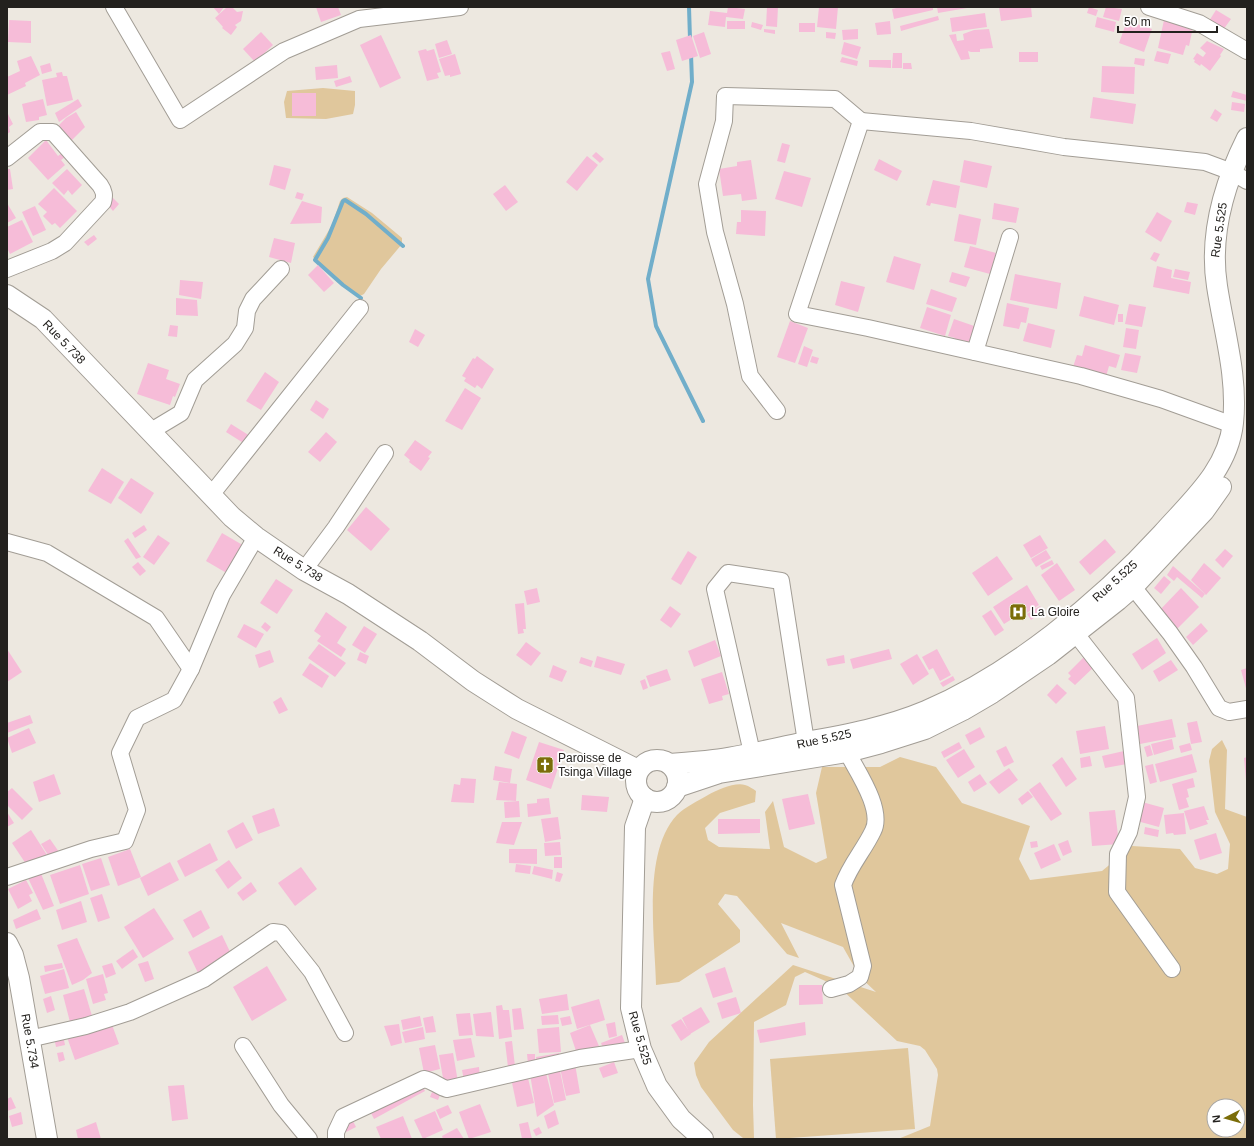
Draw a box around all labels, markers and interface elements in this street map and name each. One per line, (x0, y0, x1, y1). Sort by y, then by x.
scale bar (1118, 8, 1217, 34)
text: 50 m (1124, 15, 1151, 29)
street label: Rue 5.525 (1208, 201, 1230, 258)
street label: Rue 5.738 (40, 317, 88, 367)
street label: Rue 5.738 (271, 543, 325, 585)
street label: Rue 5.525 (1090, 557, 1140, 605)
hospital icon: La Gloire (1008, 602, 1028, 622)
place label: La Gloire (1031, 605, 1080, 619)
street label: Rue 5.525 (795, 726, 853, 752)
place label: Paroisse de Tsinga Village (558, 751, 632, 779)
church icon: Paroisse de Tsinga Village (535, 755, 555, 775)
street label: Rue 5.525 (626, 1009, 654, 1067)
street label: Rue 5.734 (18, 1013, 42, 1070)
north arrow (1206, 1098, 1246, 1138)
text: N (1210, 1114, 1222, 1124)

